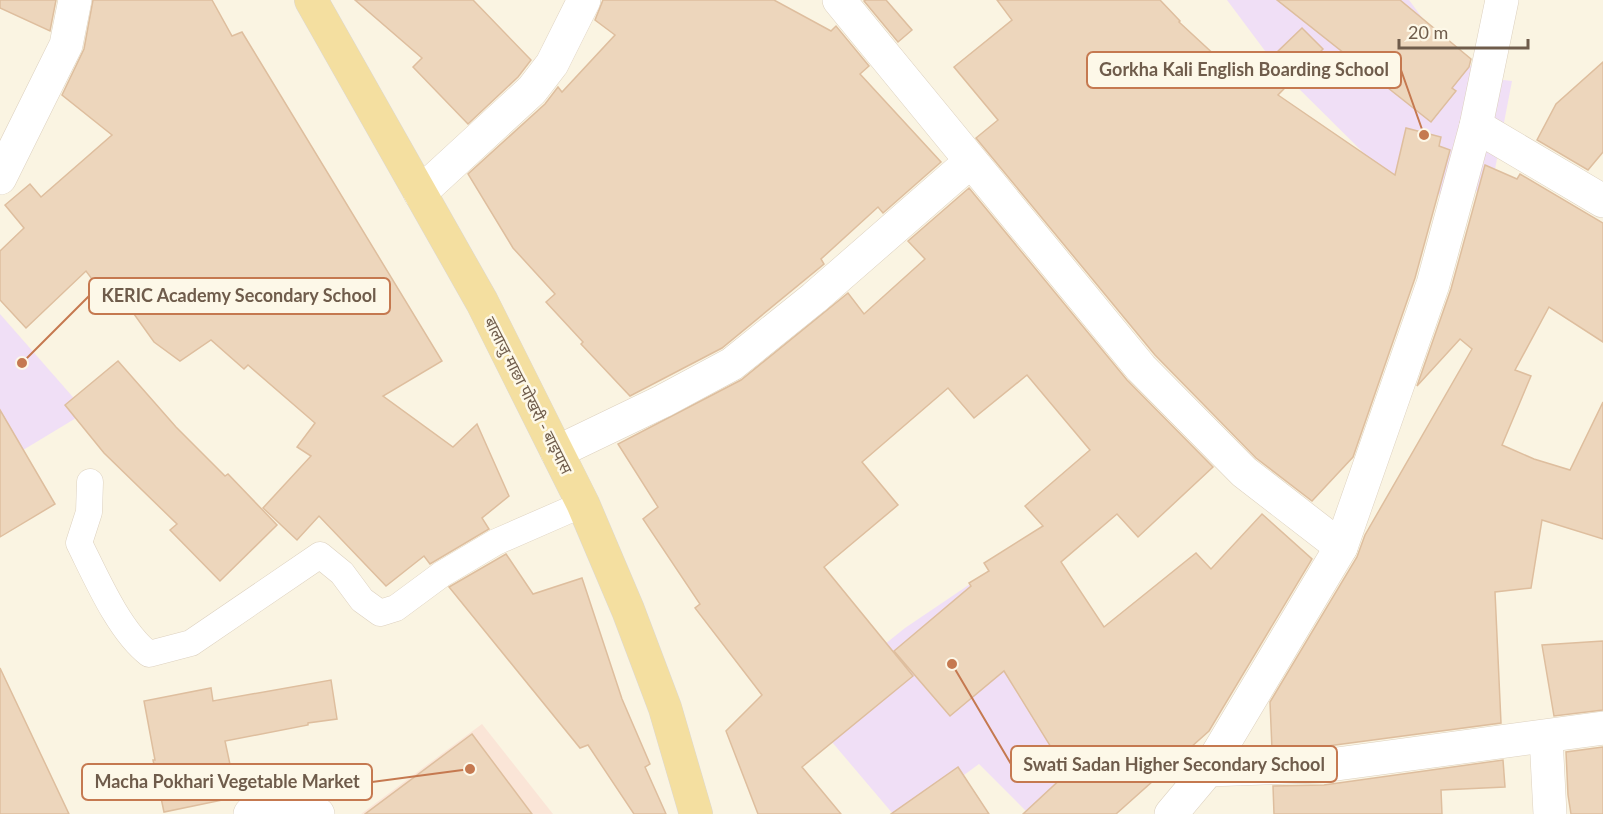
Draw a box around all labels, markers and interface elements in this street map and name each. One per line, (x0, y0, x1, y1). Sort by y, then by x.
scale bar (1399, 12, 1528, 50)
text: 20 m (1408, 21, 1448, 43)
callout: Gorkha Kali English Boarding School (1087, 52, 1401, 88)
text: Gorkha Kali English Boarding School (1099, 58, 1389, 80)
callout: KERIC Academy Secondary School (89, 278, 390, 314)
text: KERIC Academy Secondary School (101, 284, 377, 306)
street label: बालाजु माछा पोखरी - बाइपास (479, 313, 577, 479)
callout: Swati Sadan Higher Secondary School (1011, 746, 1337, 782)
text: Swati Sadan Higher Secondary School (1023, 753, 1325, 775)
callout: Macha Pokhari Vegetable Market (82, 764, 372, 800)
text: Macha Pokhari Vegetable Market (94, 770, 360, 792)

